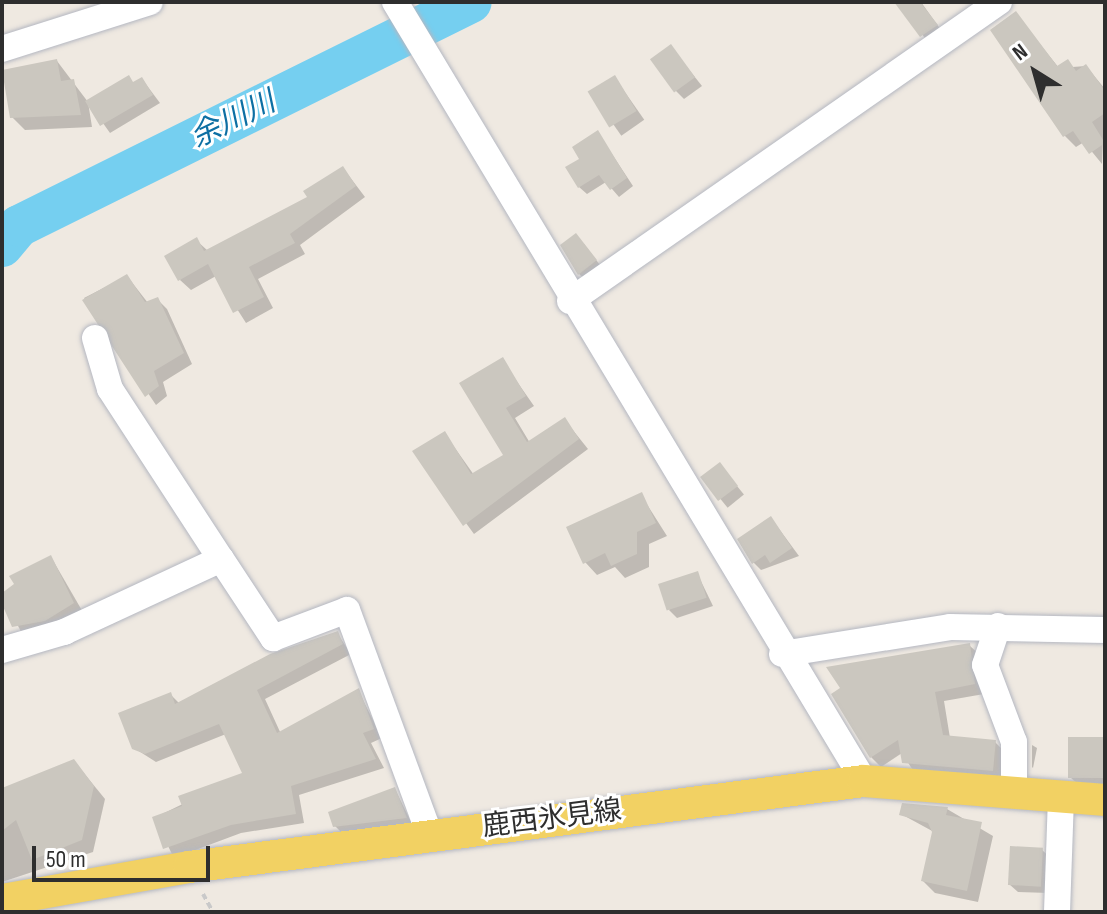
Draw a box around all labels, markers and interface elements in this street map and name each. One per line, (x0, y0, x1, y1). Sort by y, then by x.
north arrow (995, 32, 1075, 112)
text: N (1007, 38, 1033, 67)
water label: 余川川 (185, 84, 281, 156)
street label: 鹿西氷見線 (480, 794, 624, 844)
scale bar (36, 830, 214, 880)
text: 50 m (46, 845, 86, 874)

